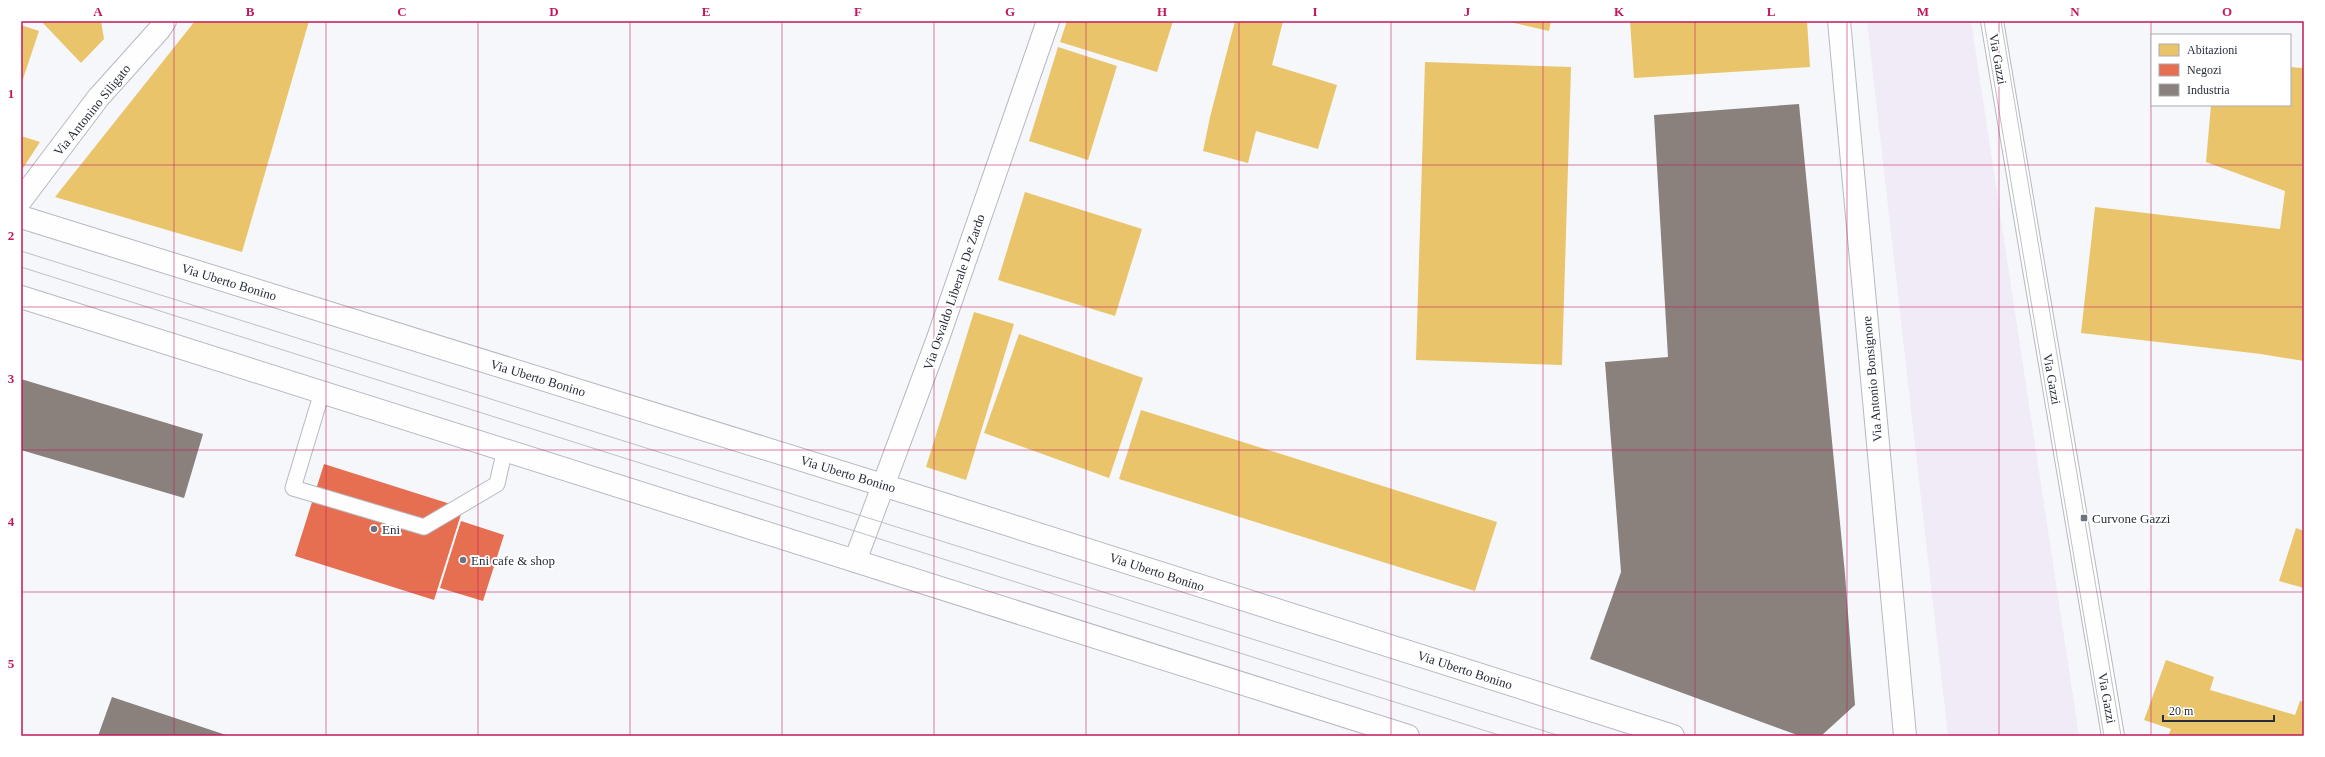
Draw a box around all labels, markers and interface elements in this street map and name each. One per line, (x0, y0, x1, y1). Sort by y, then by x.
text: A (93, 4, 103, 19)
text: B (246, 4, 255, 19)
text: C (397, 4, 407, 19)
text: D (549, 4, 559, 19)
text: E (702, 4, 710, 19)
text: F (854, 4, 862, 19)
text: G (1005, 4, 1015, 19)
text: H (1157, 4, 1167, 19)
text: I (1312, 4, 1318, 19)
text: J (1464, 4, 1471, 19)
text: K (1614, 4, 1625, 19)
text: L (1767, 4, 1776, 19)
text: M (1917, 4, 1929, 19)
text: N (2070, 4, 2080, 19)
text: O (2222, 4, 2232, 19)
street label: Via Gazzi (1986, 32, 2010, 86)
legend (2151, 34, 2291, 106)
text: Abitazioni (2187, 43, 2238, 57)
street label: Via Antonino Siligato (51, 61, 133, 159)
text: Negozi (2187, 63, 2222, 77)
text: Industria (2187, 83, 2230, 97)
text: 1 (8, 86, 14, 101)
street label: Via Osvaldo Liberale De Zardo (920, 212, 988, 372)
text: 2 (8, 228, 14, 243)
street label: Via Uberto Bonino (180, 260, 278, 304)
street label: Via Antonio Bonsignore (1859, 315, 1885, 443)
street label: Via Gazzi (2040, 352, 2064, 406)
street label: Via Uberto Bonino (489, 356, 587, 400)
text: 3 (8, 371, 15, 386)
street label: Via Uberto Bonino (799, 452, 897, 496)
place label: Curvone Gazzi (2092, 511, 2171, 526)
marker: Curvone Gazzi (2079, 513, 2089, 523)
text: 4 (8, 514, 15, 529)
place label: Eni (382, 522, 400, 537)
marker: Eni (369, 524, 379, 534)
street label: Via Uberto Bonino (1108, 550, 1206, 594)
place label: Eni cafe & shop (471, 553, 555, 568)
marker: Eni cafe & shop (458, 555, 468, 565)
street label: Via Uberto Bonino (1416, 648, 1514, 692)
text: 5 (8, 656, 15, 671)
street label: Via Gazzi (2095, 671, 2119, 725)
scale bar (2163, 697, 2274, 723)
text: 20 m (2169, 704, 2194, 718)

